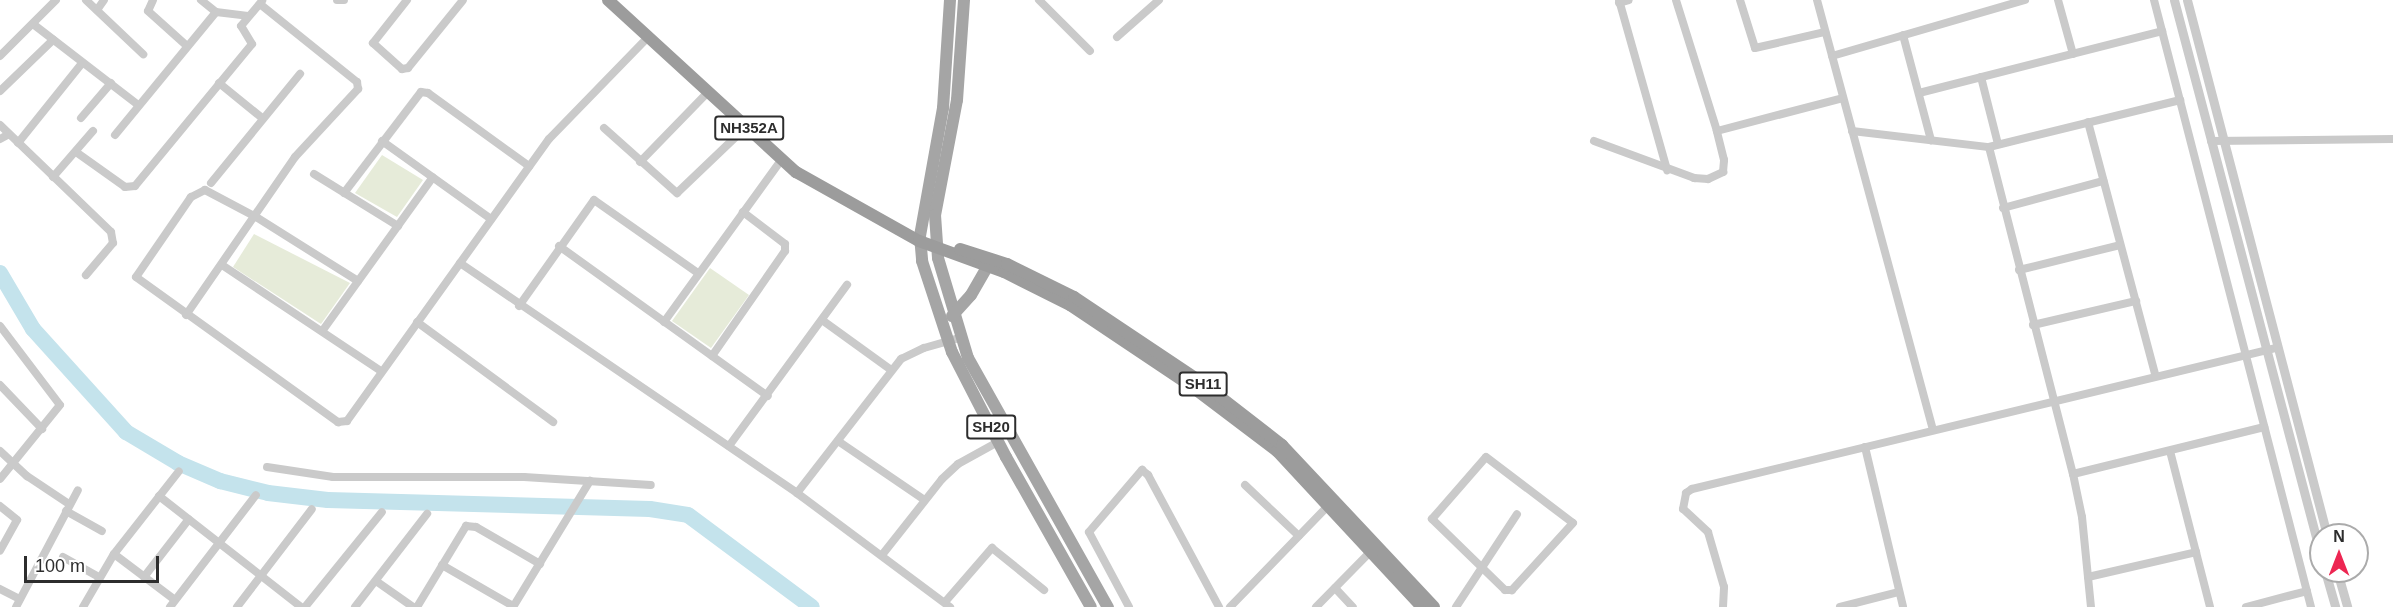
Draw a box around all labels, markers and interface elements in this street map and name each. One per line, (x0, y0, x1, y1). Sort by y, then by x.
road number: NH352A (713, 116, 785, 140)
road number: SH11 (1178, 372, 1228, 396)
road number: SH20 (966, 415, 1016, 439)
north arrow (2309, 523, 2369, 583)
text: N (2333, 528, 2345, 545)
scale bar (27, 544, 162, 582)
text: 100 m (35, 556, 85, 576)

